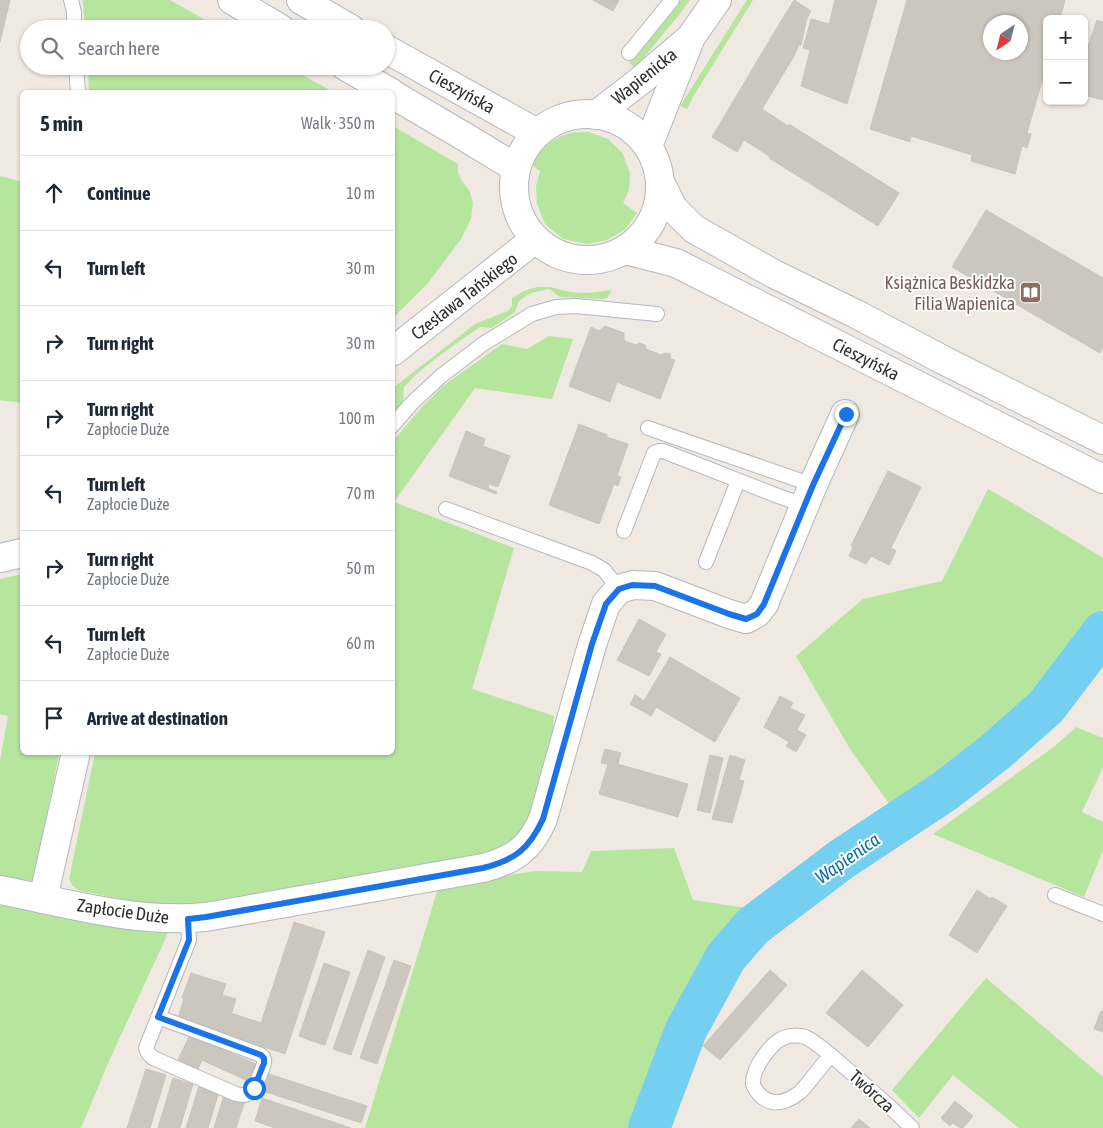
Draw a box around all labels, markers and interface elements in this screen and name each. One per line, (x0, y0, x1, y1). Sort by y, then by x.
north arrow (983, 15, 1028, 60)
map controls (1043, 15, 1088, 105)
button: + (1043, 15, 1088, 60)
search box (20, 20, 395, 75)
icon: search (38, 34, 66, 62)
text: Search here (78, 37, 160, 59)
street label: Wapienicka (607, 43, 681, 109)
button: − (1043, 60, 1088, 105)
street label: Cieszyńska (425, 64, 499, 118)
text: 5 min (40, 111, 83, 135)
text: Walk · 350 m (301, 114, 375, 132)
icon: ahead (40, 179, 68, 207)
text: Continue (87, 182, 151, 204)
text: 10 m (346, 184, 375, 202)
street label: Czesława Tańskiego (407, 248, 521, 344)
icon: left (40, 254, 68, 282)
text: Turn left (87, 257, 145, 279)
text: 30 m (346, 259, 375, 277)
place label: Książnica Beskidzka Filia Wapienica (885, 272, 1015, 314)
library icon: Książnica Beskidzka Filia Wapienica (1019, 280, 1043, 304)
icon: right (40, 329, 68, 357)
text: Turn right (87, 332, 154, 354)
street label: Cieszyńska (829, 333, 903, 385)
text: 30 m (346, 334, 375, 352)
text: Turn right (87, 398, 154, 420)
route end (835, 403, 858, 426)
icon: right (40, 404, 68, 432)
text: 100 m (339, 409, 375, 427)
text: Zapłocie Duże (87, 420, 169, 438)
text: Turn left (87, 473, 145, 495)
icon: left (40, 479, 68, 507)
text: 70 m (346, 484, 375, 502)
text: Zapłocie Duże (87, 495, 169, 513)
text: Turn right (87, 548, 154, 570)
icon: right (40, 554, 68, 582)
text: 50 m (346, 559, 375, 577)
text: Zapłocie Duże (87, 570, 169, 588)
text: Turn left (87, 623, 145, 645)
icon: left (40, 629, 68, 657)
text: 60 m (346, 634, 375, 652)
text: Zapłocie Duże (87, 645, 169, 663)
icon: arrive (40, 704, 68, 732)
text: Arrive at destination (87, 707, 228, 729)
water label: Wapienica (811, 828, 884, 888)
street label: Zapłocie Duże (76, 894, 170, 928)
street label: Twórcza (845, 1065, 899, 1117)
route start (243, 1077, 266, 1100)

